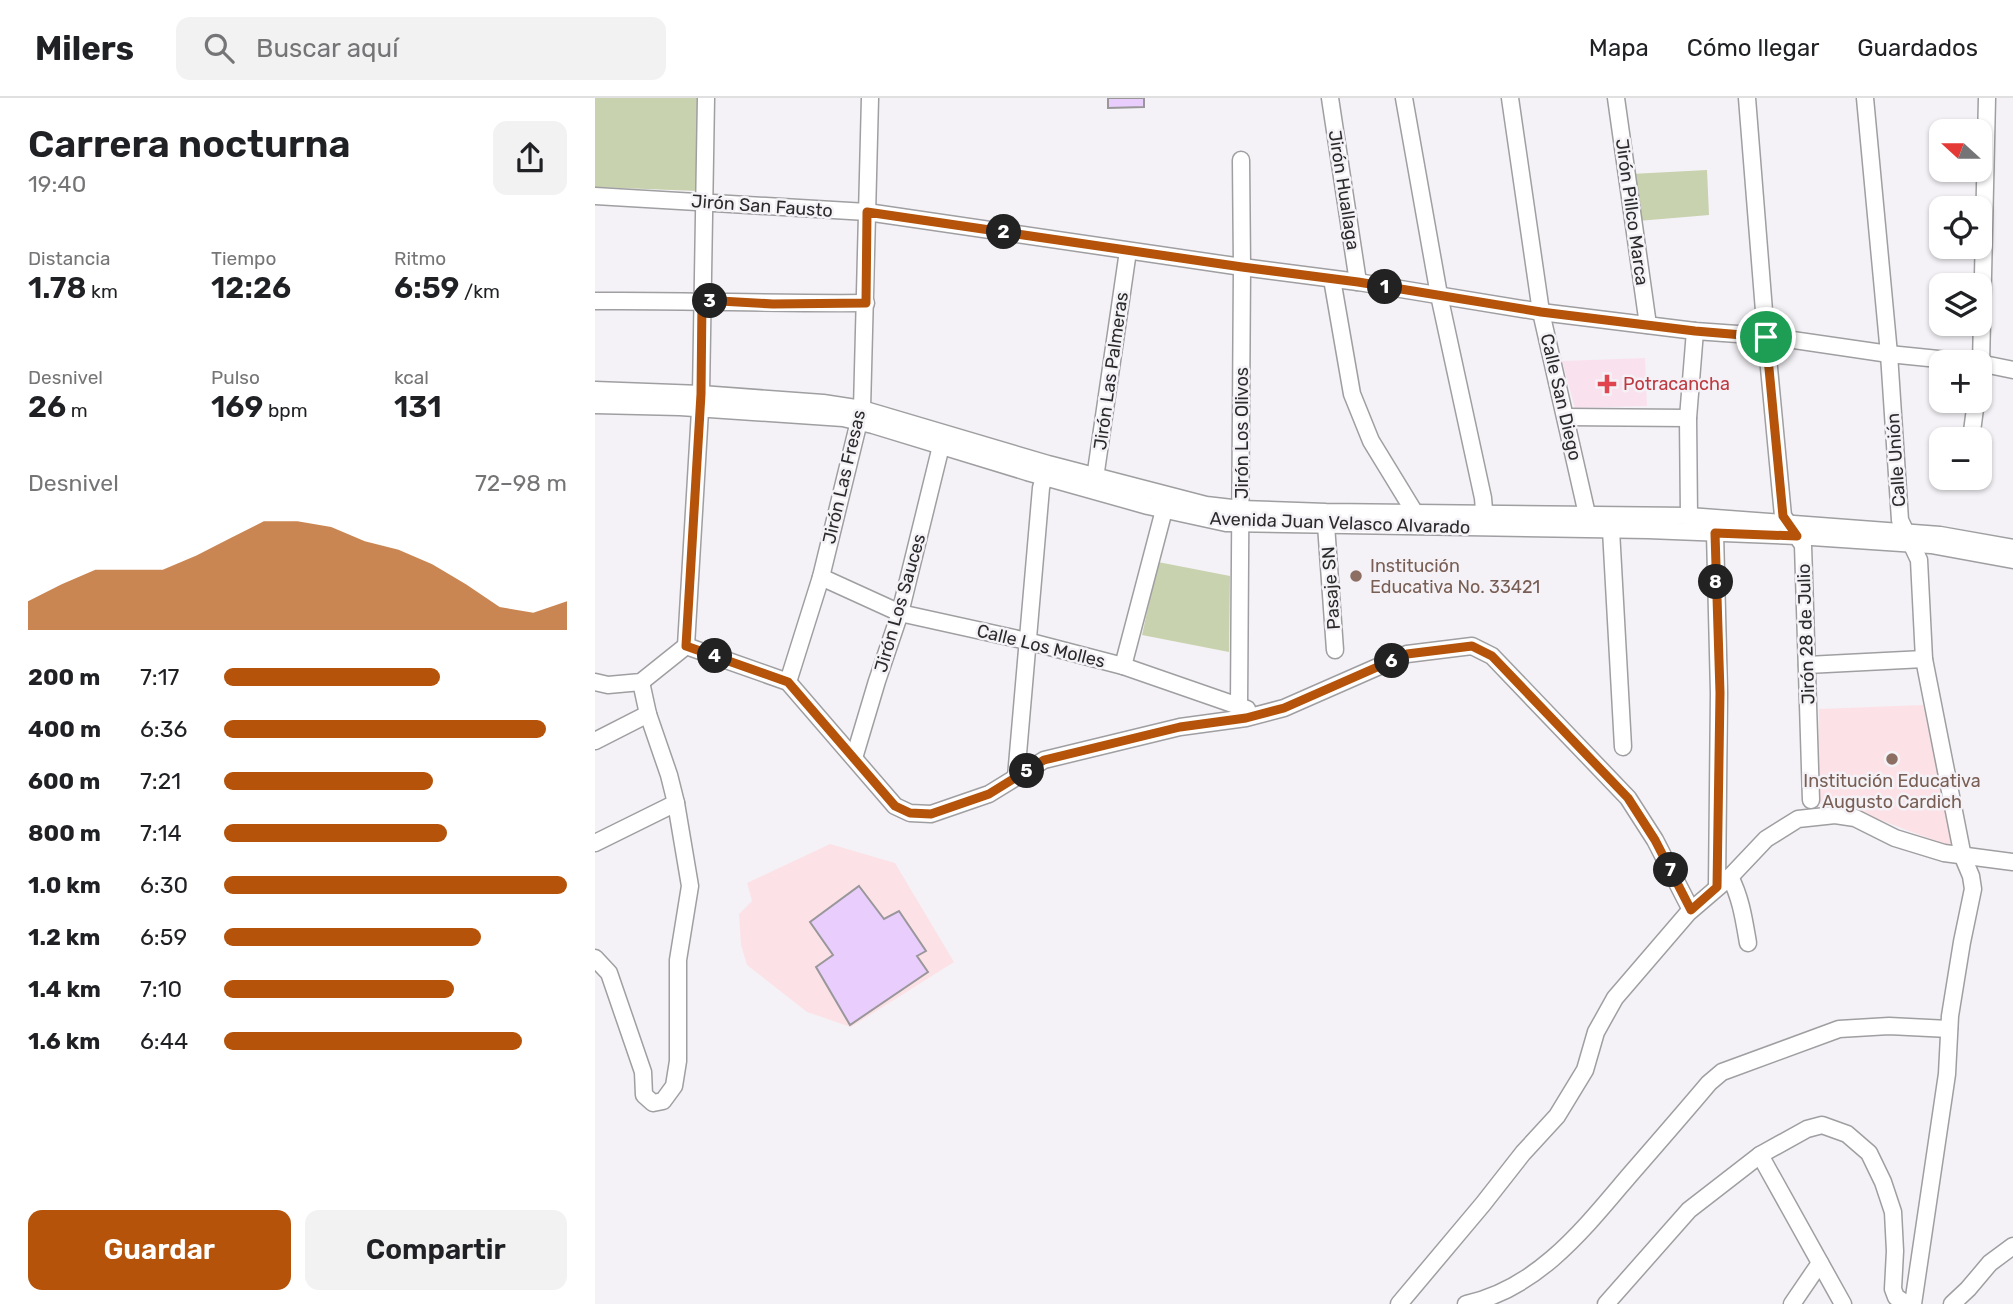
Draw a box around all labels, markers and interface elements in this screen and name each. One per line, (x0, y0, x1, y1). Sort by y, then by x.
search box (176, 17, 666, 80)
text: Milers (35, 29, 134, 68)
icon: search (200, 29, 238, 67)
text: Buscar aquí (256, 33, 398, 64)
text: Mapa (1589, 34, 1649, 62)
text: Cómo llegar (1687, 34, 1819, 62)
text: Guardados (1857, 34, 1978, 62)
north arrow (1929, 119, 1991, 182)
map controls (1929, 119, 1992, 490)
text: Carrera nocturna (28, 121, 351, 167)
button: share (493, 121, 567, 195)
street label: Jirón Huallaga (1324, 128, 1364, 252)
street label: Jirón Pillco Marca (1611, 137, 1653, 287)
text: 19:40 (28, 170, 86, 198)
street label: Jirón San Fausto (690, 190, 834, 222)
button: locate (1929, 196, 1992, 259)
pin: 2 (987, 214, 1021, 250)
text: 2 (997, 220, 1010, 243)
text: Distancia (28, 247, 110, 270)
text: Tiempo (211, 247, 276, 270)
text: Ritmo (394, 247, 446, 270)
text: 1.78 (28, 270, 86, 306)
text: 12:26 (211, 270, 291, 306)
text: 6:59 (394, 270, 459, 306)
pin: 1 (1367, 270, 1403, 304)
button: layers (1929, 273, 1992, 336)
text: 1 (1380, 275, 1389, 298)
text: km (86, 280, 118, 303)
text: /km (459, 280, 500, 303)
pin: 3 (692, 284, 727, 318)
text: 3 (703, 289, 716, 312)
street label: Jirón Las Palmeras (1089, 291, 1133, 451)
pin (1736, 307, 1796, 367)
icon: arrive (1747, 318, 1785, 356)
street label: Calle San Diego (1536, 331, 1586, 463)
button: + (1929, 350, 1992, 413)
text: Desnivel (28, 366, 103, 389)
text: Pulso (211, 366, 260, 389)
text: kcal (394, 366, 429, 389)
street label: Jirón Los Olivos (1231, 367, 1253, 499)
place label: Potracancha (1623, 373, 1730, 395)
marker: Potracancha (1597, 374, 1617, 394)
text: 26 (28, 389, 66, 425)
text: 169 (211, 389, 263, 425)
text: 131 (394, 389, 442, 425)
text: m (66, 399, 88, 422)
text: bpm (263, 399, 308, 422)
street label: Jirón Las Fresas (818, 408, 870, 546)
street label: Calle Unión (1882, 412, 1910, 508)
button: − (1929, 427, 1992, 490)
text: Desnivel (28, 469, 119, 497)
text: 72–98 m (475, 469, 567, 497)
street label: Avenida Juan Velasco Alvarado (1209, 507, 1471, 539)
street label: Jirón Los Sauces (870, 531, 930, 675)
street label: Pasaje SN (1317, 546, 1345, 630)
place label: Institución Educativa No. 33421 (1370, 555, 1540, 598)
street label: Jirón 28 de Julio (1793, 563, 1819, 705)
pin: 8 (1699, 564, 1733, 600)
marker: Institución Educativa No. 33421 (1348, 568, 1364, 584)
text: 8 (1709, 570, 1722, 593)
street label: Calle Los Molles (974, 619, 1108, 673)
pin: 4 (697, 638, 733, 674)
text: 4 (708, 644, 721, 667)
pin: 6 (1375, 644, 1409, 678)
text: 6 (1385, 649, 1398, 672)
text: 200 m (28, 663, 100, 691)
text: 7:17 (140, 663, 179, 691)
text: 400 m (28, 715, 101, 743)
text: 6:36 (140, 715, 187, 743)
marker: Institución Educativa Augusto Cardich (1884, 751, 1900, 767)
pin: 5 (1009, 754, 1045, 788)
text: 5 (1020, 759, 1033, 782)
text: 600 m (28, 767, 100, 795)
text: 7:21 (140, 767, 181, 795)
place label: Institución Educativa Augusto Cardich (1803, 770, 1981, 813)
text: 800 m (28, 819, 101, 847)
text: 7:14 (140, 819, 182, 847)
pin: 7 (1653, 852, 1689, 888)
text: 7 (1665, 858, 1676, 881)
text: 1.0 km (28, 871, 101, 899)
text: 6:30 (140, 871, 188, 899)
text: 1.2 km (28, 923, 100, 951)
text: 6:59 (140, 923, 187, 951)
text: 1.4 km (28, 975, 101, 1003)
text: 7:10 (140, 975, 182, 1003)
text: 1.6 km (28, 1027, 100, 1055)
text: 6:44 (140, 1027, 188, 1055)
button: Guardar (28, 1210, 291, 1290)
button: Compartir (305, 1210, 567, 1290)

